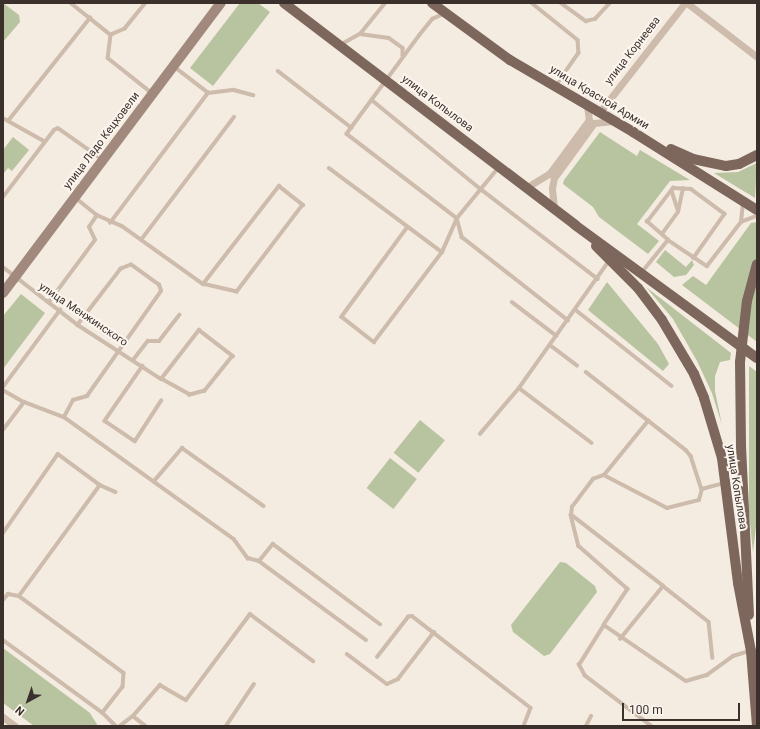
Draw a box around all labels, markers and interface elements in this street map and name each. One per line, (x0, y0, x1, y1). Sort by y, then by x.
street label: улица Корнеева (602, 14, 664, 88)
street label: улица Красной Армии (547, 63, 651, 133)
street label: улица Копылова (399, 73, 475, 135)
street label: улица Ладо Кецховели (61, 90, 143, 192)
street label: улица Менжинского (36, 280, 130, 350)
street label: улица Копылова (723, 444, 749, 530)
north arrow (8, 681, 48, 721)
scale bar (624, 695, 742, 721)
text: N (13, 703, 27, 718)
text: 100 m (629, 703, 663, 717)

